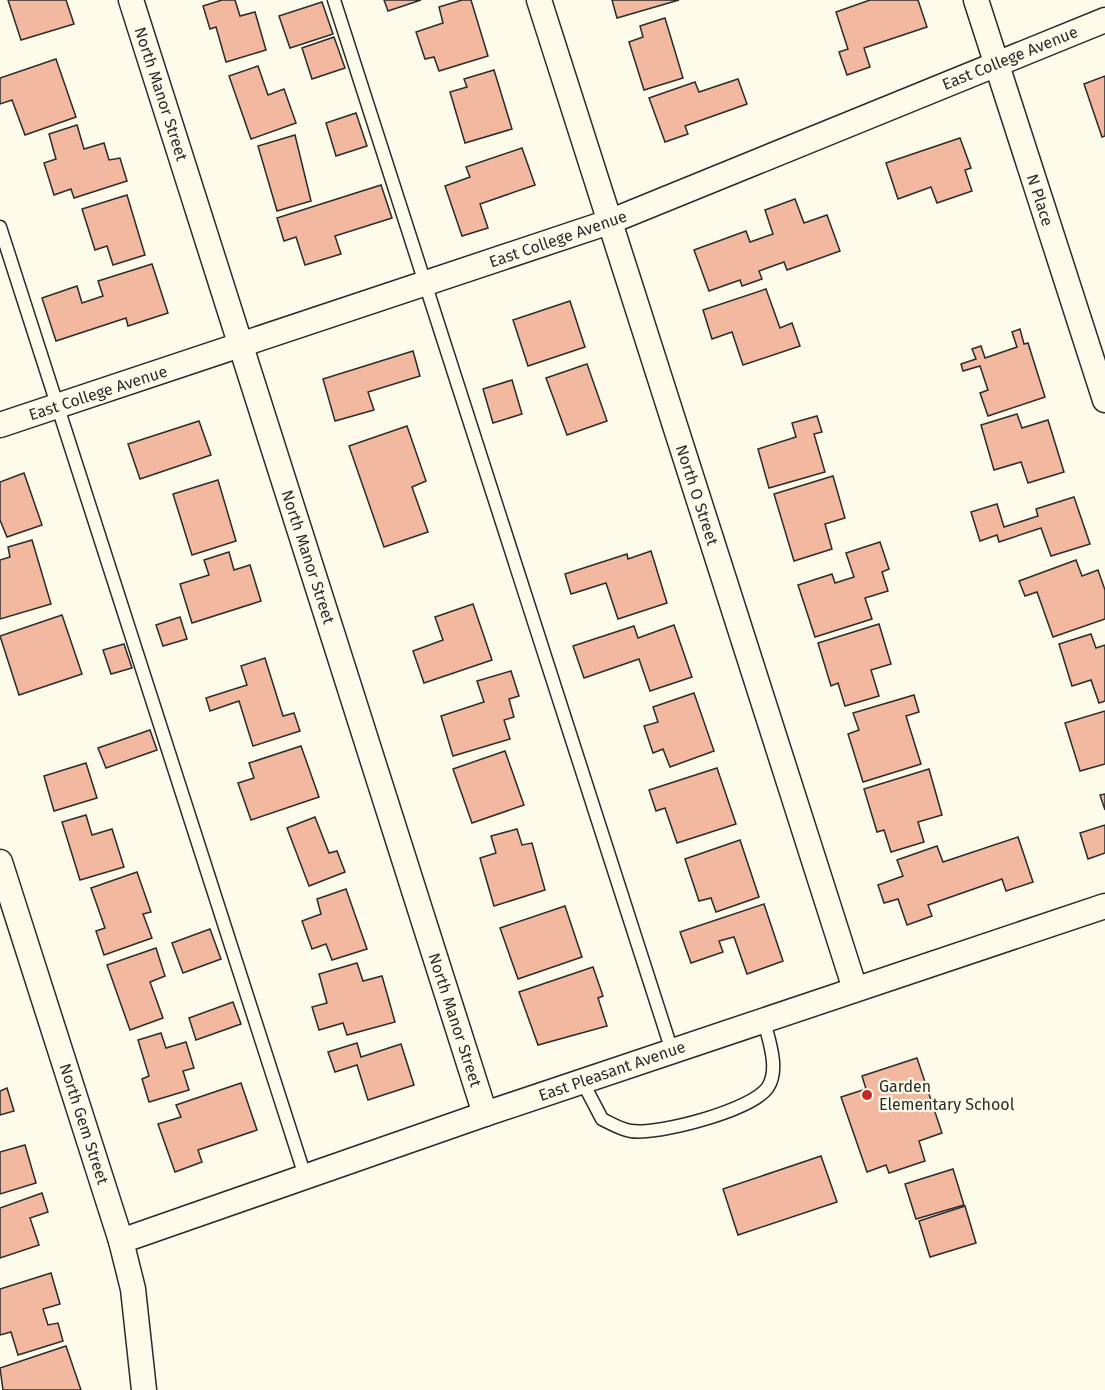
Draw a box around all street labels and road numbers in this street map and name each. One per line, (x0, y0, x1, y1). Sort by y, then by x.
street label: East College Avenue (939, 22, 1081, 94)
street label: North Manor Street (130, 25, 192, 163)
street label: N Place (1023, 172, 1057, 228)
street label: East College Avenue (487, 206, 629, 272)
street label: East College Avenue (26, 362, 170, 424)
street label: North O Street (672, 442, 722, 548)
street label: North Manor Street (277, 488, 339, 626)
street label: North Manor Street (424, 951, 486, 1089)
street label: East Pleasant Avenue (536, 1037, 688, 1105)
street label: North Gem Street (55, 1061, 113, 1187)

